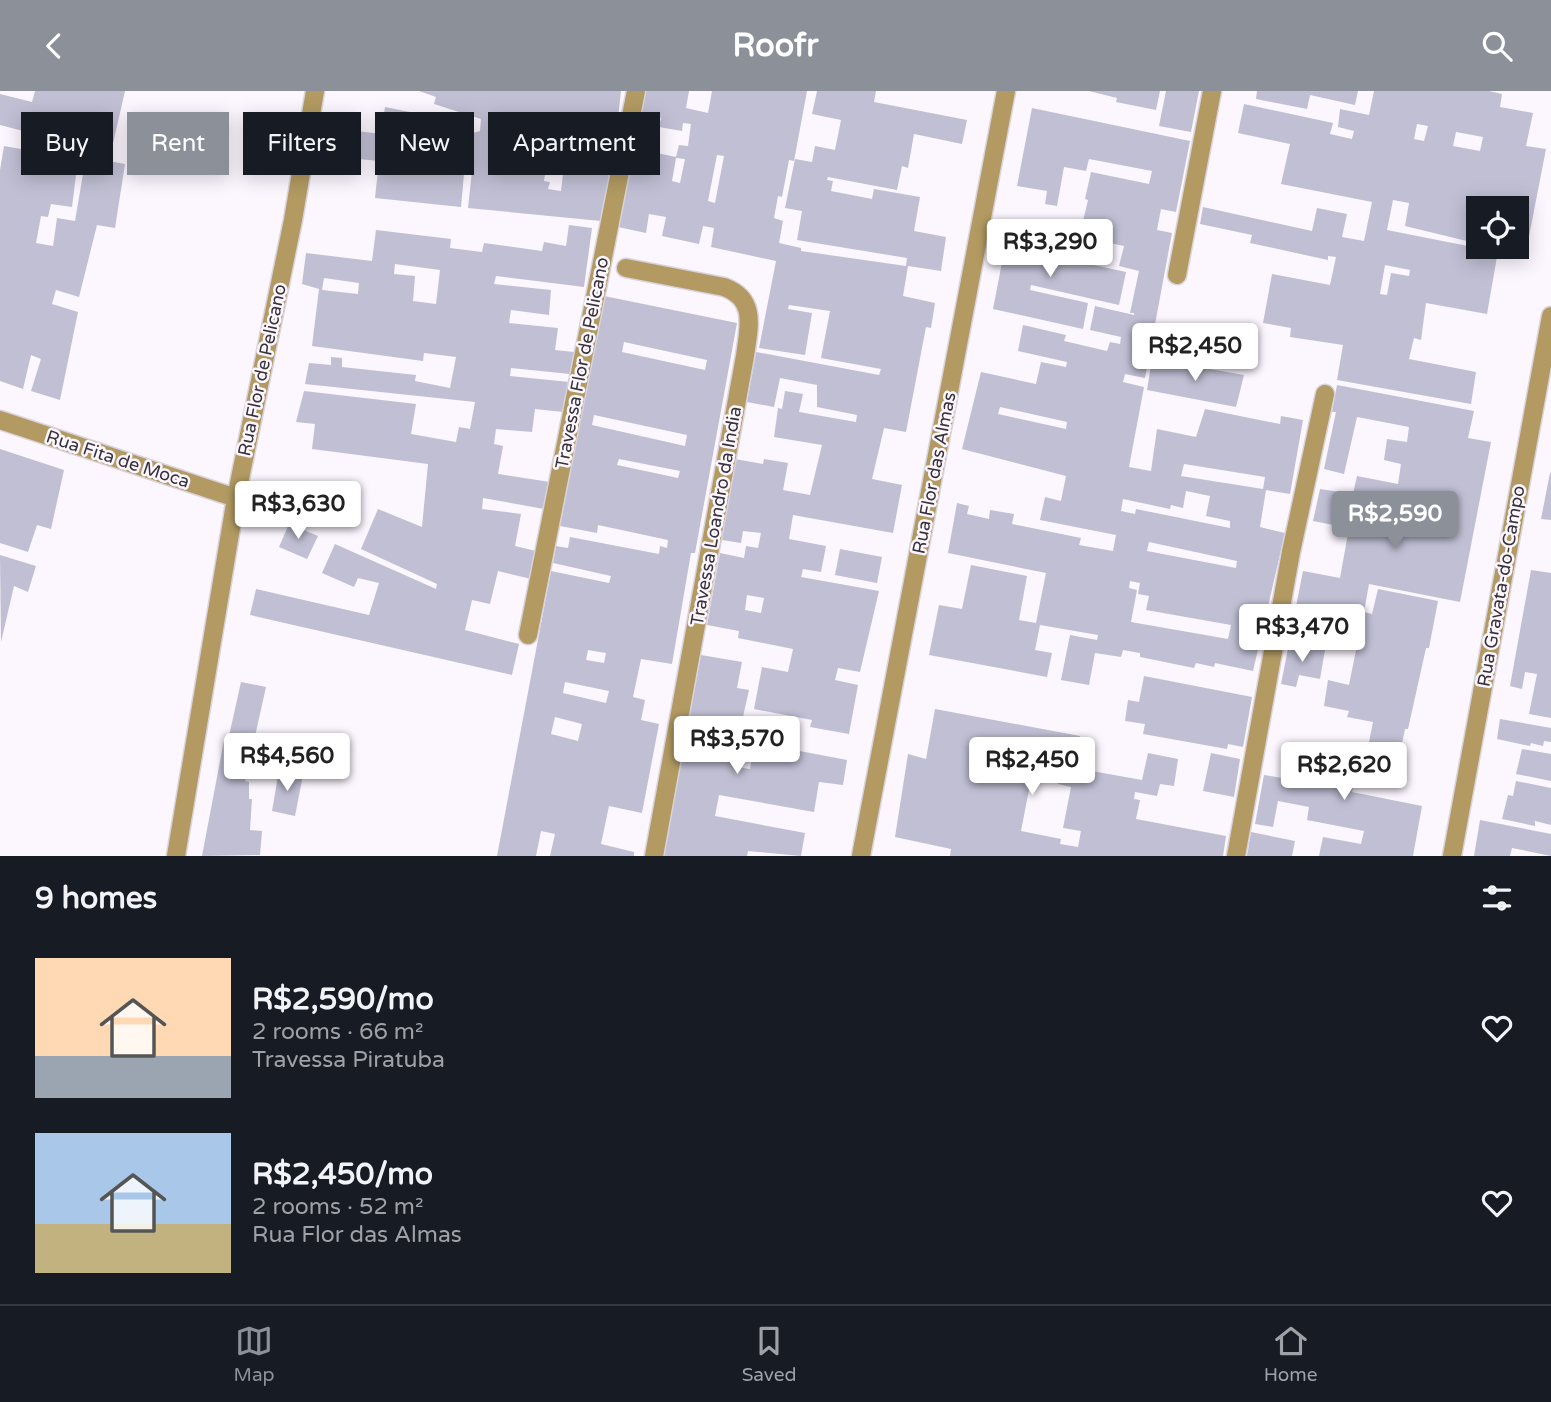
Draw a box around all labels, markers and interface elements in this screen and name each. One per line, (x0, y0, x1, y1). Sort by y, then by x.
icon: back (35, 27, 73, 65)
text: Roofr (732, 27, 819, 65)
icon: search (1478, 27, 1516, 65)
chip: Buy (21, 112, 113, 175)
chip: Rent (127, 112, 229, 175)
chip: Filters (243, 112, 361, 175)
chip: New (375, 112, 474, 175)
chip: Apartment (488, 112, 660, 175)
map controls (1466, 196, 1529, 259)
button: locate (1466, 196, 1529, 259)
pin: R$3,290 (985, 219, 1115, 279)
text: R$3,290 (1003, 228, 1097, 256)
street label: Travessa Flor de Pelicano (551, 255, 613, 471)
street label: Rua Flor de Pelicano (233, 282, 291, 458)
pin: R$2,450 (1130, 323, 1260, 383)
text: R$2,450 (1148, 332, 1242, 360)
street label: Rua Flor das Almas (908, 390, 960, 556)
street label: Travessa Loandro da India (686, 405, 746, 627)
street label: Rua Fita de Moca (44, 425, 192, 493)
pin: R$3,630 (233, 482, 363, 541)
street label: Rua Gravata-do-Campo (1472, 484, 1530, 688)
text: R$3,630 (251, 490, 345, 518)
pin: R$2,590 (1330, 491, 1460, 551)
text: R$2,590 (1348, 500, 1442, 528)
pin: R$3,470 (1237, 605, 1367, 664)
text: R$3,470 (1255, 613, 1349, 641)
pin: R$3,570 (672, 717, 802, 776)
text: R$3,570 (690, 725, 784, 753)
pin: R$4,560 (222, 733, 352, 793)
pin: R$2,450 (967, 737, 1097, 797)
text: R$4,560 (240, 742, 334, 770)
pin: R$2,620 (1279, 743, 1409, 802)
text: R$2,450 (985, 746, 1079, 774)
text: R$2,620 (1297, 751, 1391, 779)
icon: filters (1478, 879, 1516, 917)
text: 9 homes (35, 880, 157, 917)
text: R$2,590/mo (252, 981, 434, 1018)
icon: home (91, 986, 175, 1070)
icon: heart (1478, 1009, 1516, 1047)
text: 2 rooms · 66 m² (252, 1018, 423, 1046)
text: Travessa Piratuba (252, 1046, 445, 1074)
text: R$2,450/mo (252, 1156, 433, 1193)
icon: home (91, 1161, 175, 1245)
icon: heart (1478, 1184, 1516, 1222)
text: 2 rooms · 52 m² (252, 1193, 423, 1221)
text: Rua Flor das Almas (252, 1221, 462, 1249)
tab: Map (234, 1322, 275, 1386)
tab: Saved (742, 1322, 797, 1386)
tab: Home (1264, 1322, 1317, 1386)

